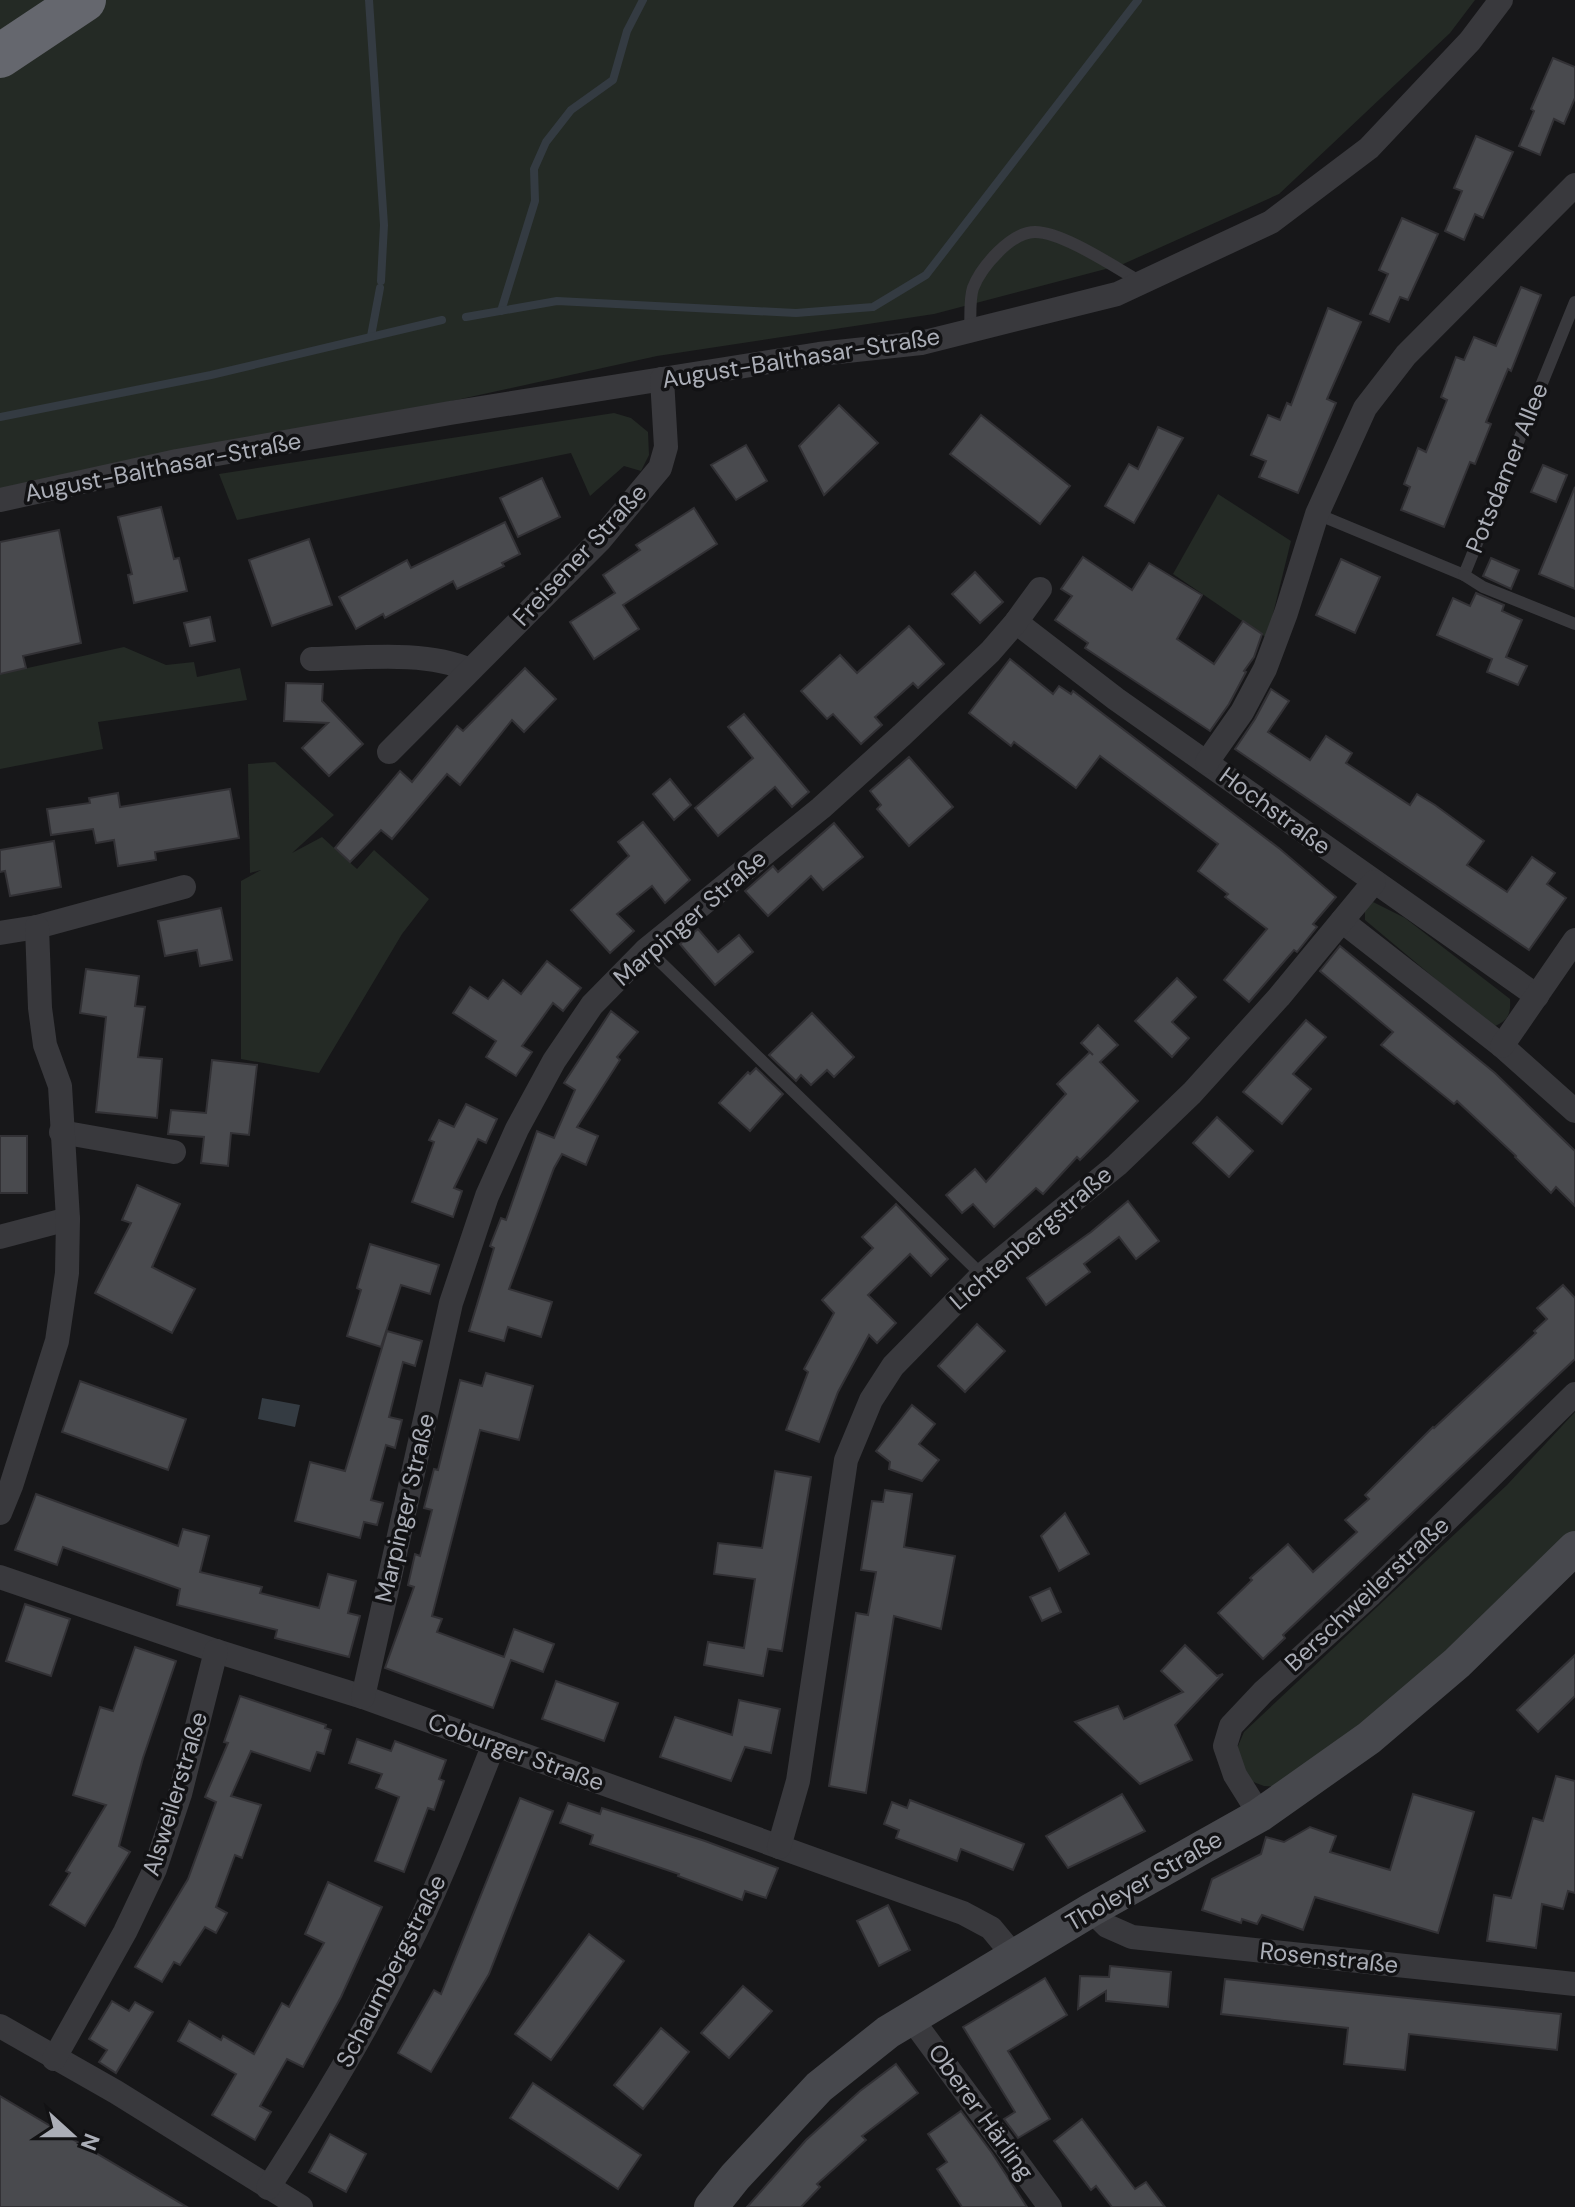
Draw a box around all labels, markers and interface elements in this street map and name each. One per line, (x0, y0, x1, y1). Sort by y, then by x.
street label: August-Balthasar-Straße (660, 320, 942, 395)
street label: Potsdamer Allee (1458, 378, 1555, 557)
street label: August-Balthasar-Straße (22, 424, 304, 509)
street label: Freisener Straße (506, 477, 654, 632)
street label: Hochstraße (1214, 760, 1337, 861)
street label: Marpinger Straße (607, 843, 773, 993)
street label: Lichtenbergstraße (943, 1159, 1118, 1317)
street label: Marpinger Straße (368, 1410, 441, 1605)
street label: Berschweilerstraße (1278, 1509, 1455, 1678)
street label: Coburger Straße (424, 1705, 608, 1798)
street label: Alsweilerstraße (135, 1708, 214, 1880)
street label: Tholeyer Straße (1060, 1823, 1228, 1938)
street label: Schaumbergstraße (329, 1869, 453, 2072)
street label: Rosenstraße (1258, 1935, 1400, 1980)
street label: Oberer Härling (922, 2037, 1041, 2186)
north arrow (32, 2095, 112, 2175)
text: N (74, 2129, 107, 2155)

